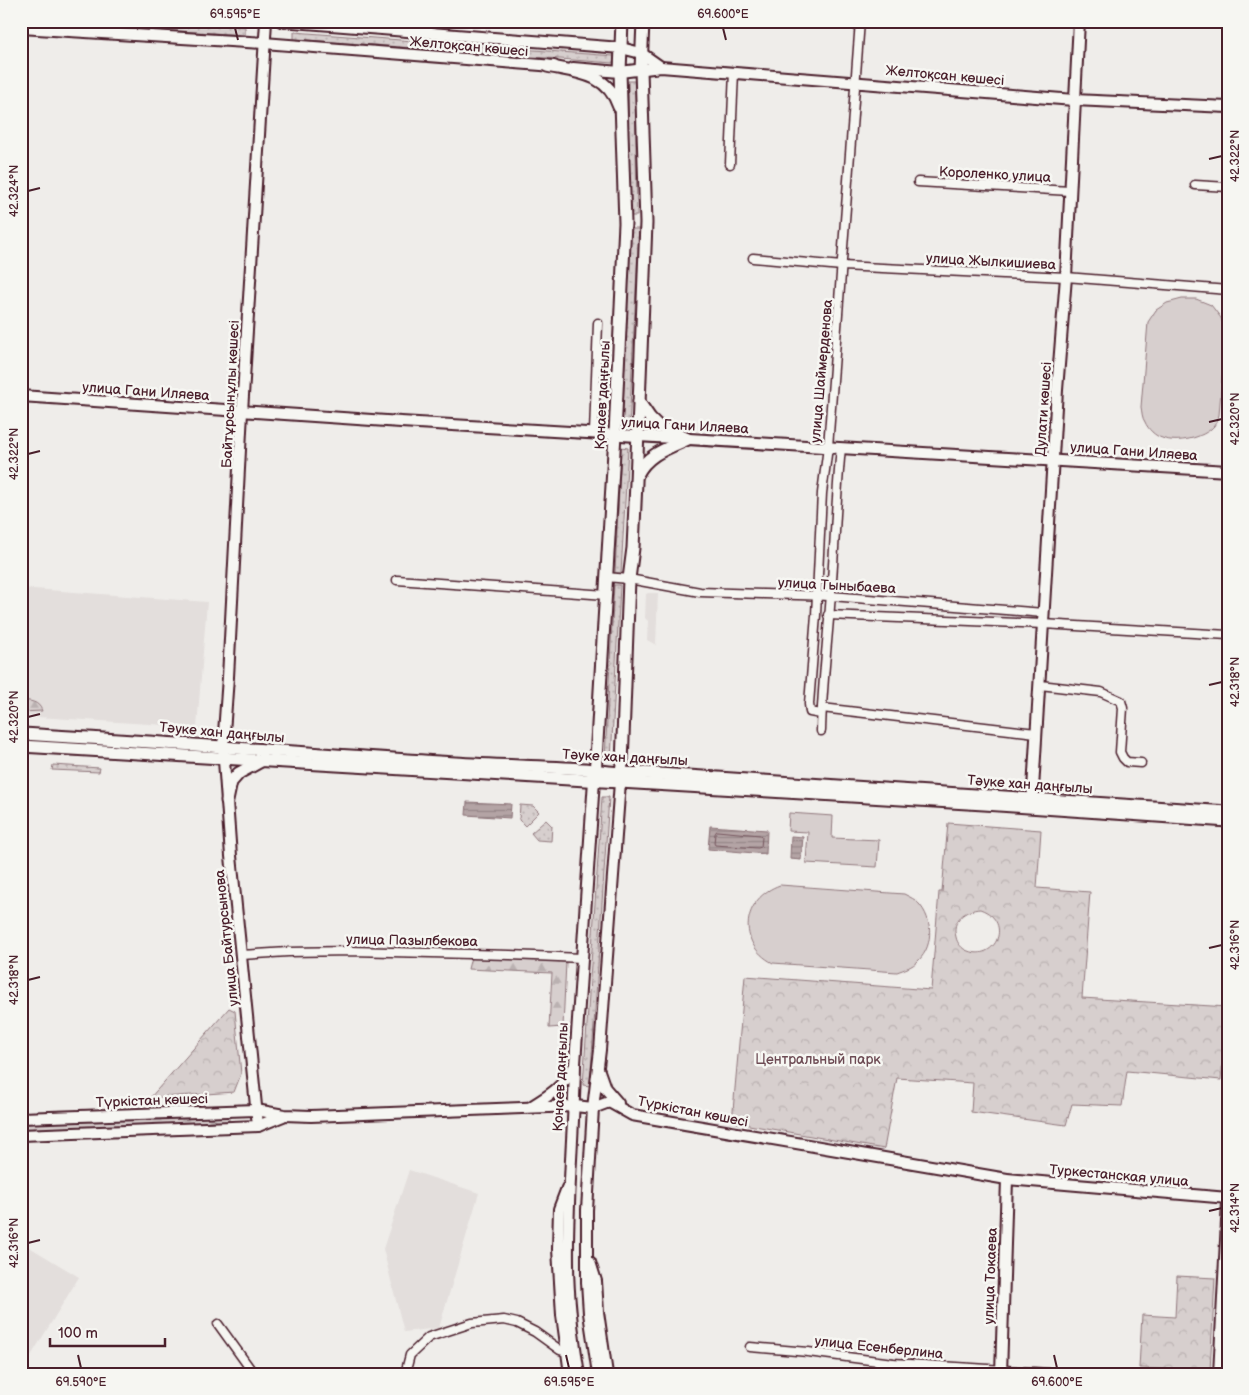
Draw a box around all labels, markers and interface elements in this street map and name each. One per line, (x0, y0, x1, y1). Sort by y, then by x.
text: 69.595°E (210, 7, 260, 22)
text: 69.600°E (697, 7, 749, 22)
street label: Желтоқсан көшесі (409, 33, 529, 60)
street label: Желтоқсан көшесі (885, 62, 1005, 89)
text: 42.322°N (1228, 130, 1243, 182)
street label: Короленко улица (939, 163, 1052, 186)
text: 42.324°N (7, 165, 22, 217)
street label: улица Жылкишиева (926, 250, 1057, 273)
street label: улица Шаймерденова (807, 298, 836, 444)
street label: Байтұрсынұлы көшесі (218, 320, 243, 468)
street label: Қонаев даңғылы (591, 340, 614, 450)
street label: Дулати көшесі (1032, 361, 1055, 457)
street label: улица Гани Иляева (82, 379, 211, 404)
text: 42.320°N (1228, 393, 1243, 445)
street label: улица Гани Иляева (621, 414, 750, 437)
text: 42.322°N (7, 428, 22, 480)
street label: улица Гани Иляева (1070, 439, 1199, 464)
street label: улица Тыныбаева (778, 574, 897, 597)
text: 42.318°N (1228, 657, 1243, 707)
text: 42.320°N (7, 691, 22, 743)
street label: Тәуке хан даңғылы (159, 719, 285, 746)
street label: Тәуке хан даңғылы (562, 746, 688, 769)
street label: Тәуке хан даңғылы (967, 772, 1093, 797)
street label: улица Байтурсынова (211, 868, 242, 1007)
text: 42.316°N (1228, 920, 1243, 970)
street label: улица Пазылбекова (346, 931, 479, 950)
text: 42.318°N (7, 955, 22, 1005)
street label: Қонаев даңғылы (549, 1022, 572, 1132)
park label: Центральный парк (755, 1051, 881, 1068)
street label: Түркістан көшесі (96, 1090, 208, 1111)
street label: Түркістан көшесі (636, 1092, 750, 1131)
street label: Туркестанская улица (1049, 1161, 1190, 1190)
text: 42.314°N (1228, 1183, 1243, 1233)
text: 42.316°N (7, 1218, 22, 1268)
street label: улица Токаева (980, 1227, 1001, 1325)
scale bar (50, 1315, 165, 1347)
text: 100 m (58, 1324, 98, 1343)
street label: улица Есенберлина (814, 1332, 945, 1363)
text: 69.590°E (56, 1375, 107, 1390)
text: 69.595°E (544, 1375, 594, 1390)
text: 69.600°E (1031, 1375, 1083, 1390)

